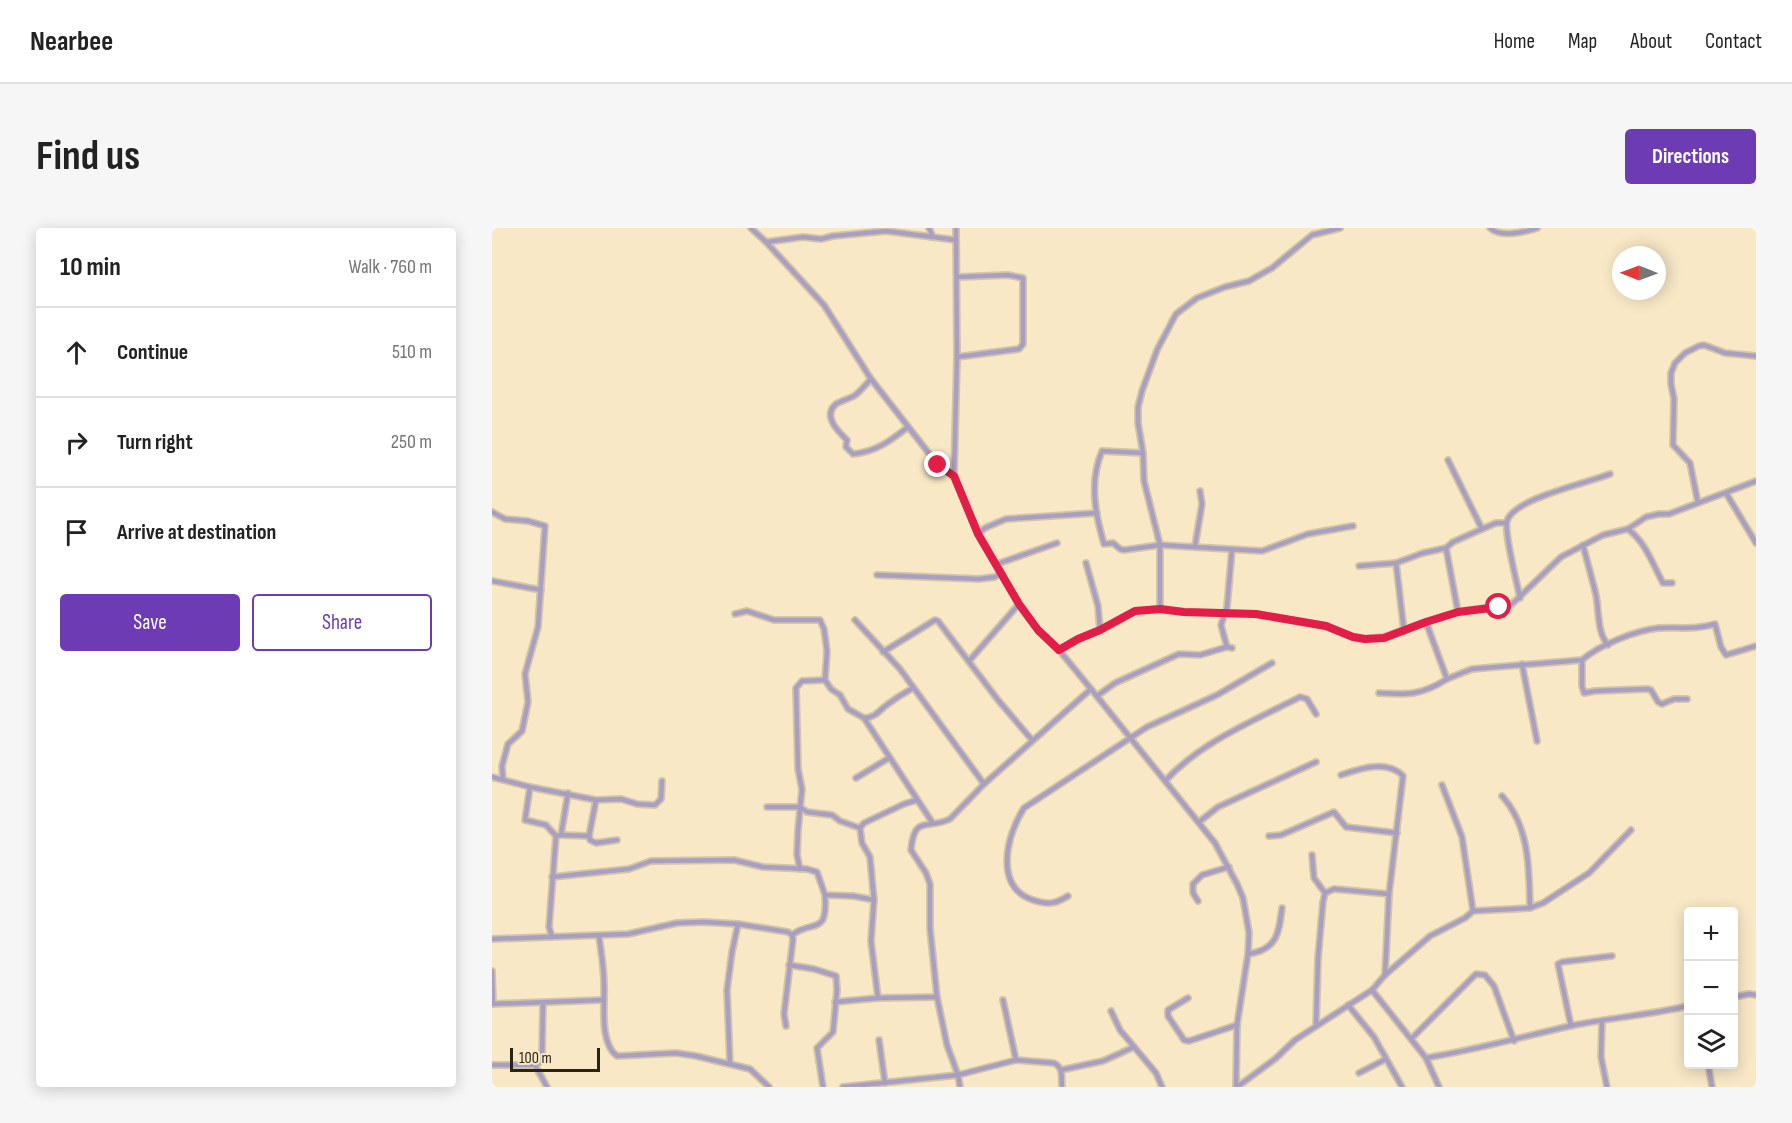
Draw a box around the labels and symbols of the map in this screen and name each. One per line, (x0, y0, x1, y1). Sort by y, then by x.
north arrow (1612, 246, 1666, 300)
route end (924, 451, 950, 477)
route start (1485, 593, 1511, 619)
scale bar (510, 1045, 600, 1072)

